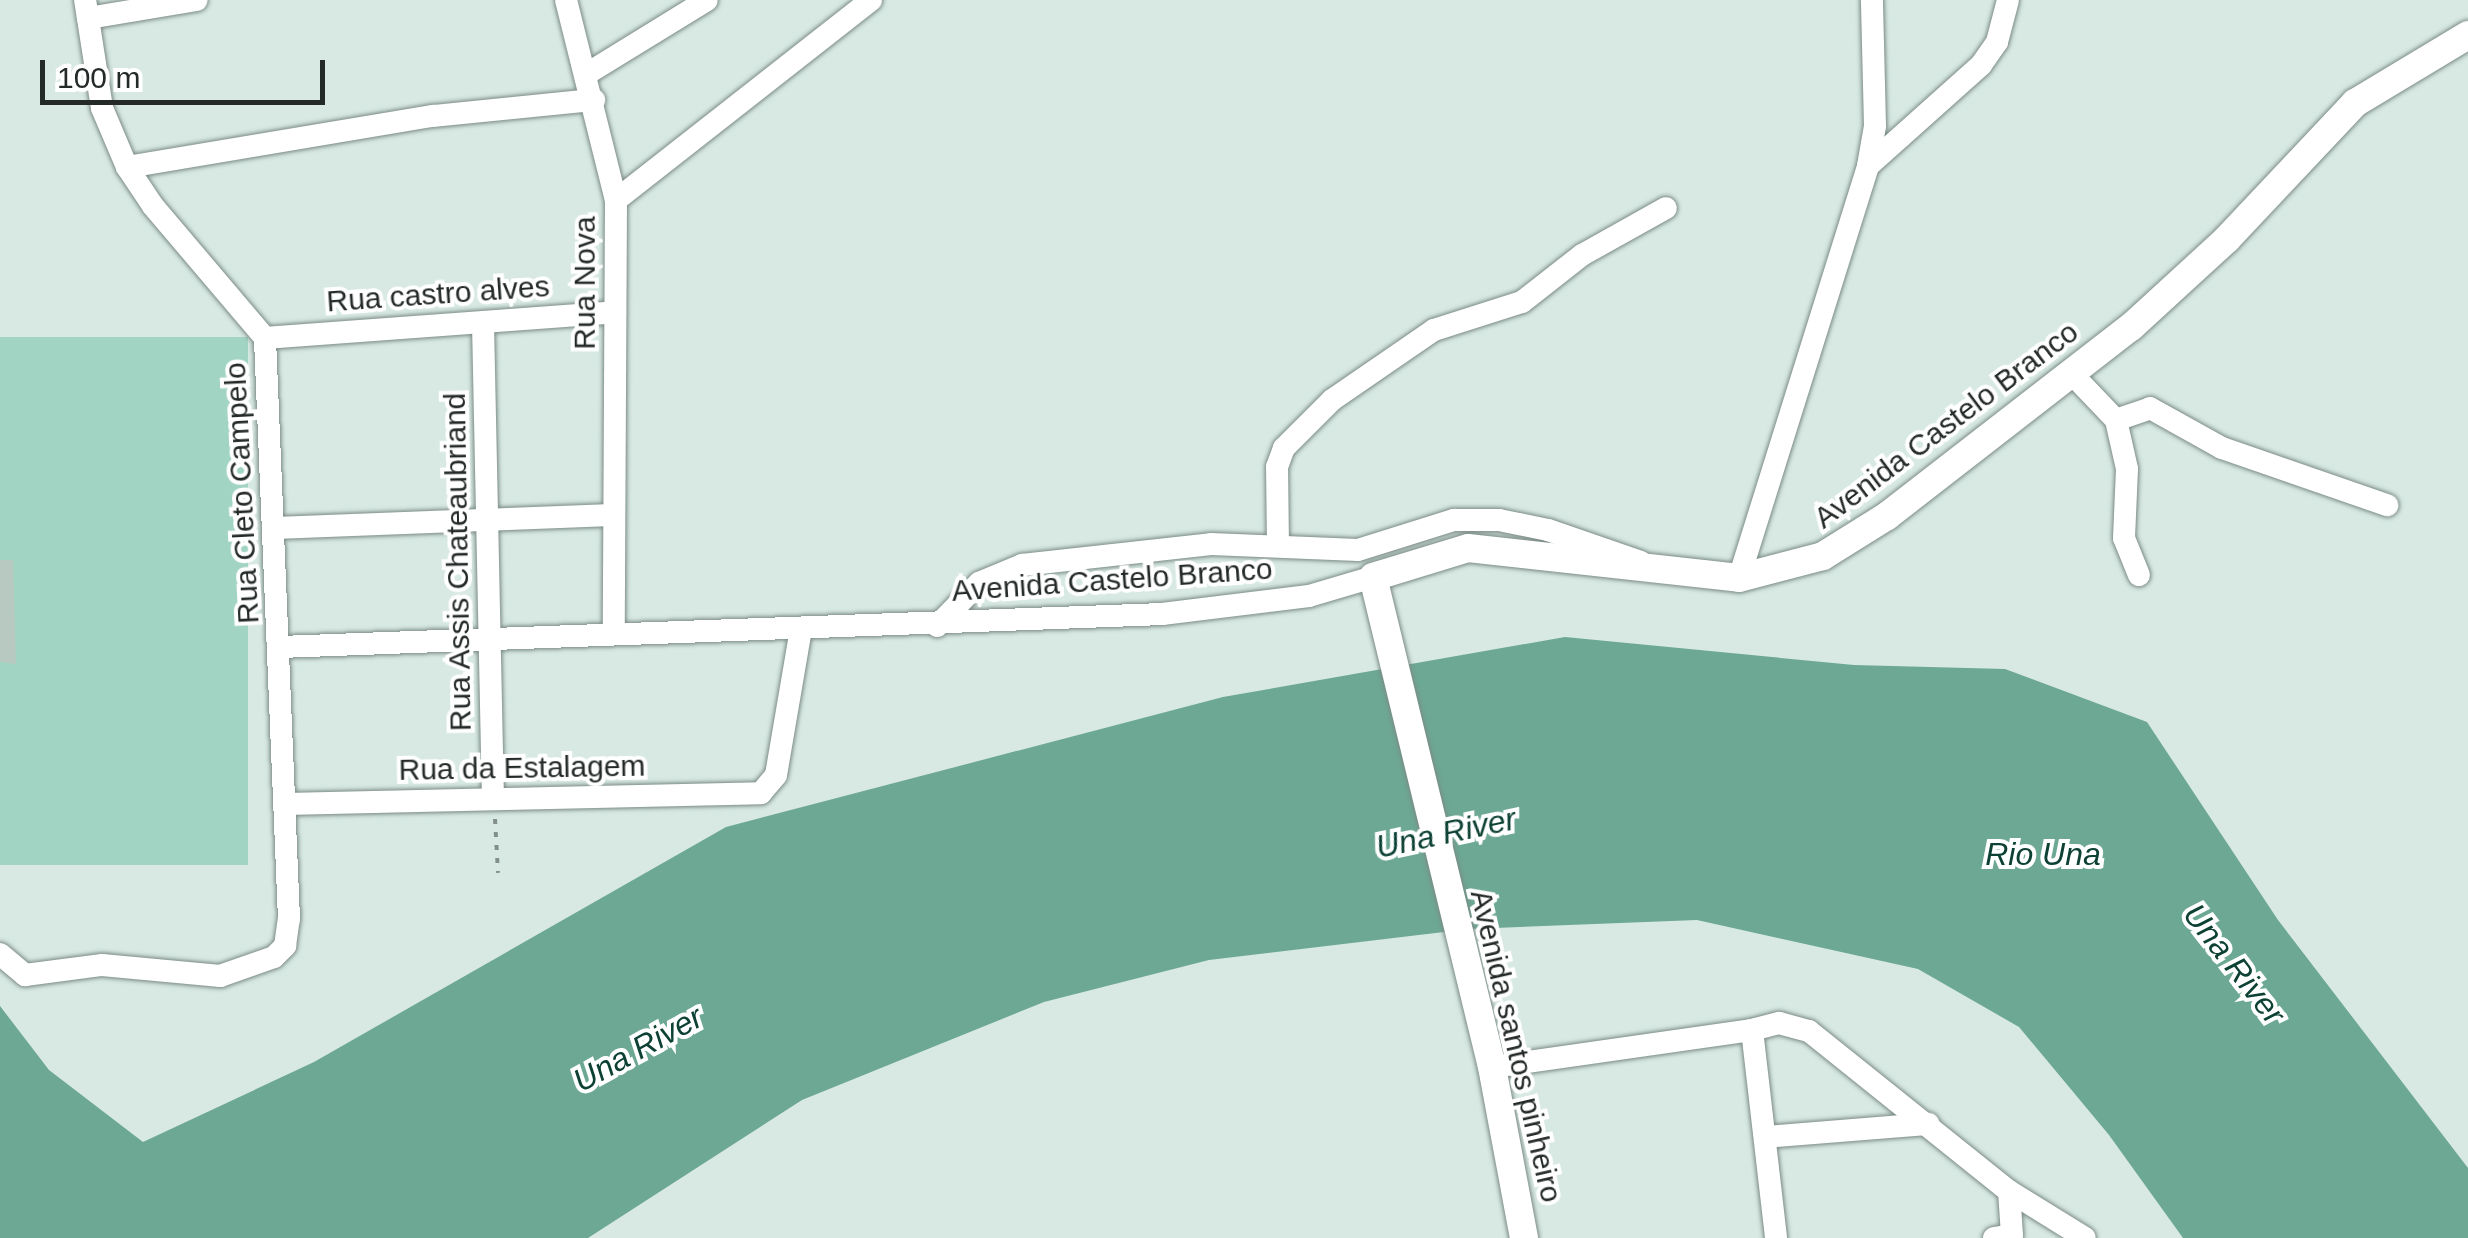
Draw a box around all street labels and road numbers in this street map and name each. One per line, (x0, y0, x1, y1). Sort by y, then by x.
street label: Rua Nova (567, 216, 603, 350)
street label: Rua castro alves (325, 268, 551, 320)
street label: Avenida Castelo Branco (1807, 314, 2085, 536)
street label: Rua Cleto Campelo (217, 361, 267, 625)
street label: Rua Assis Chateaubriand (437, 392, 479, 732)
street label: Avenida Castelo Branco (950, 551, 1274, 609)
street label: Rua da Estalagem (398, 748, 646, 788)
street label: Avenida santos pinheiro (1463, 886, 1569, 1206)

